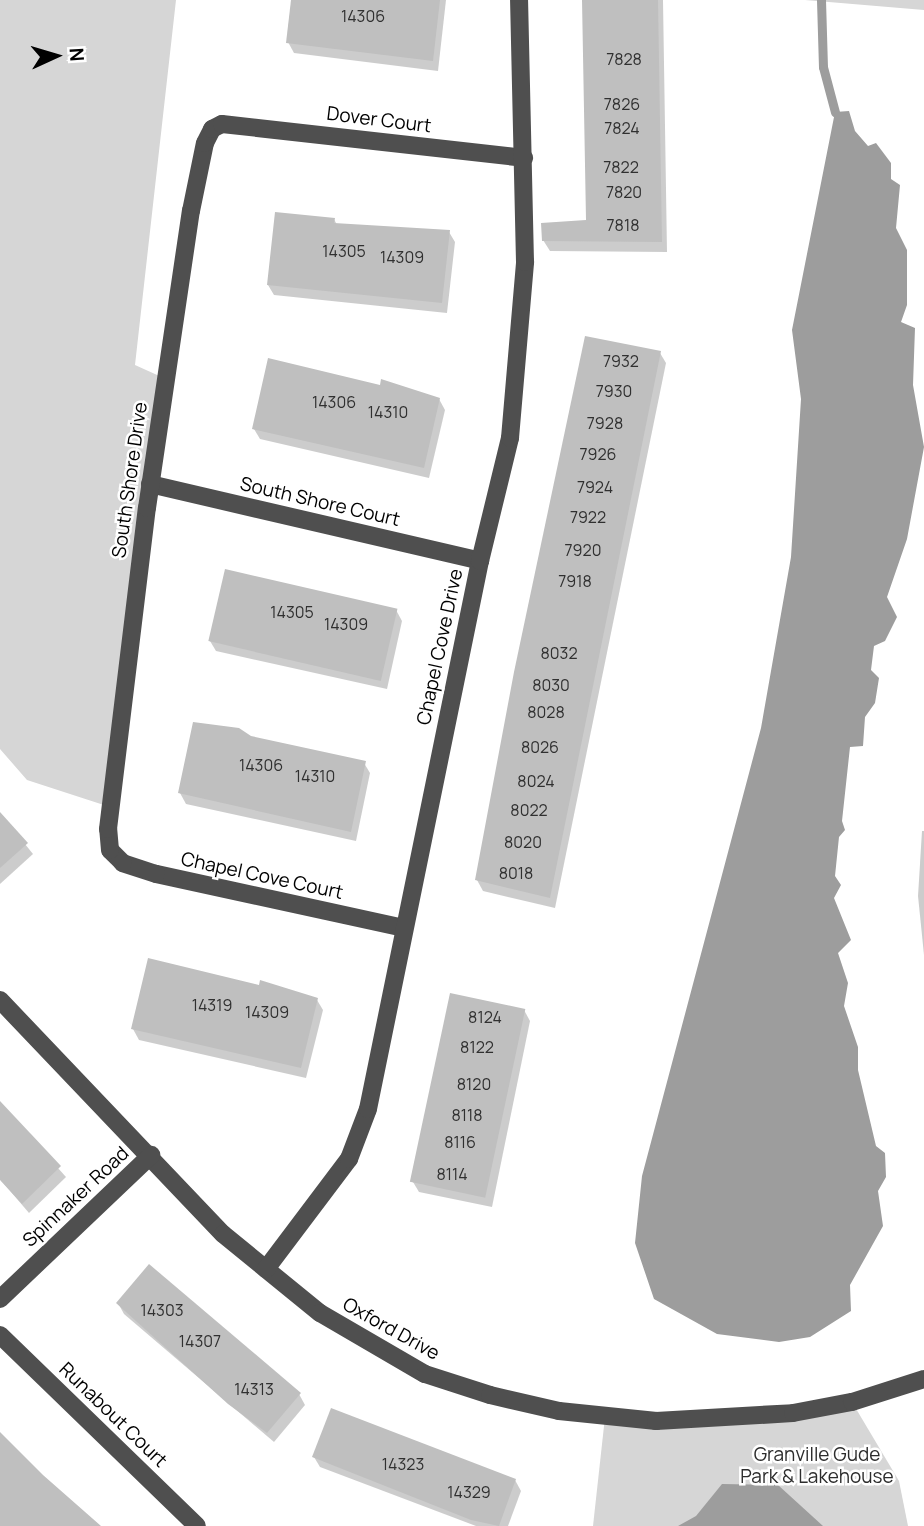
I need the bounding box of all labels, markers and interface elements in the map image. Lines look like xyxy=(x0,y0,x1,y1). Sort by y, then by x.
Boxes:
house number: 14306 xyxy=(341,6,385,26)
north arrow xyxy=(21,21,91,91)
text: N xyxy=(64,47,90,62)
house number: 7828 xyxy=(606,49,642,69)
house number: 7826 xyxy=(604,94,640,114)
street label: Dover Court xyxy=(325,102,433,138)
house number: 7824 xyxy=(604,118,640,138)
house number: 7822 xyxy=(603,157,639,177)
house number: 7820 xyxy=(606,182,642,202)
house number: 7818 xyxy=(607,215,639,235)
house number: 14305 xyxy=(322,241,366,261)
house number: 14309 xyxy=(380,247,424,267)
house number: 7932 xyxy=(603,351,639,371)
house number: 7930 xyxy=(596,381,632,401)
house number: 14306 xyxy=(312,392,356,412)
street label: South Shore Drive xyxy=(108,401,152,559)
house number: 14310 xyxy=(368,402,408,422)
house number: 7928 xyxy=(587,413,623,433)
house number: 7926 xyxy=(579,444,617,464)
street label: South Shore Court xyxy=(238,473,402,531)
house number: 7924 xyxy=(577,477,613,497)
house number: 7922 xyxy=(570,507,606,527)
house number: 7920 xyxy=(565,540,601,560)
street label: Chapel Cove Drive xyxy=(412,567,468,727)
house number: 7918 xyxy=(558,571,592,591)
house number: 14305 xyxy=(270,602,314,622)
house number: 14309 xyxy=(324,614,368,634)
house number: 8032 xyxy=(540,643,578,663)
house number: 8030 xyxy=(532,675,570,695)
house number: 8028 xyxy=(527,702,565,722)
house number: 8026 xyxy=(521,737,559,757)
house number: 14306 xyxy=(239,755,283,775)
house number: 14310 xyxy=(295,766,335,786)
house number: 8024 xyxy=(517,771,555,791)
house number: 8022 xyxy=(510,800,548,820)
house number: 8020 xyxy=(504,832,542,852)
street label: Chapel Cove Court xyxy=(179,848,345,904)
house number: 8018 xyxy=(499,863,533,883)
house number: 14319 xyxy=(192,995,232,1015)
house number: 14309 xyxy=(245,1002,289,1022)
house number: 8124 xyxy=(468,1007,502,1027)
house number: 8122 xyxy=(460,1037,494,1057)
house number: 8120 xyxy=(457,1074,491,1094)
house number: 8118 xyxy=(451,1105,483,1125)
house number: 8116 xyxy=(444,1132,476,1152)
street label: Spinnaker Road xyxy=(18,1142,134,1252)
house number: 8114 xyxy=(436,1164,468,1184)
street label: Oxford Drive xyxy=(339,1293,443,1365)
house number: 14303 xyxy=(140,1300,184,1320)
house number: 14307 xyxy=(179,1331,221,1351)
street label: Runabout Court xyxy=(54,1358,172,1472)
house number: 14313 xyxy=(234,1379,274,1399)
park label: Granville Gude Park & Lakehouse xyxy=(740,1444,894,1488)
house number: 14323 xyxy=(382,1454,424,1474)
house number: 14329 xyxy=(447,1482,491,1502)

